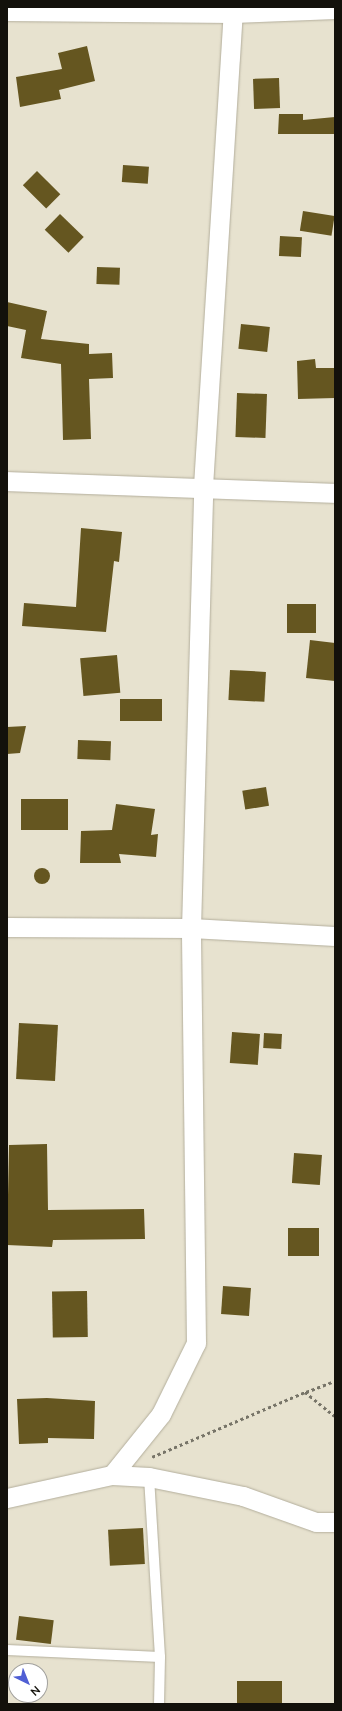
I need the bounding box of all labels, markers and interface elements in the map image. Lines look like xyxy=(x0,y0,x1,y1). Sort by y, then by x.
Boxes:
north arrow xyxy=(8,1663,48,1703)
text: N xyxy=(28,1683,43,1699)

